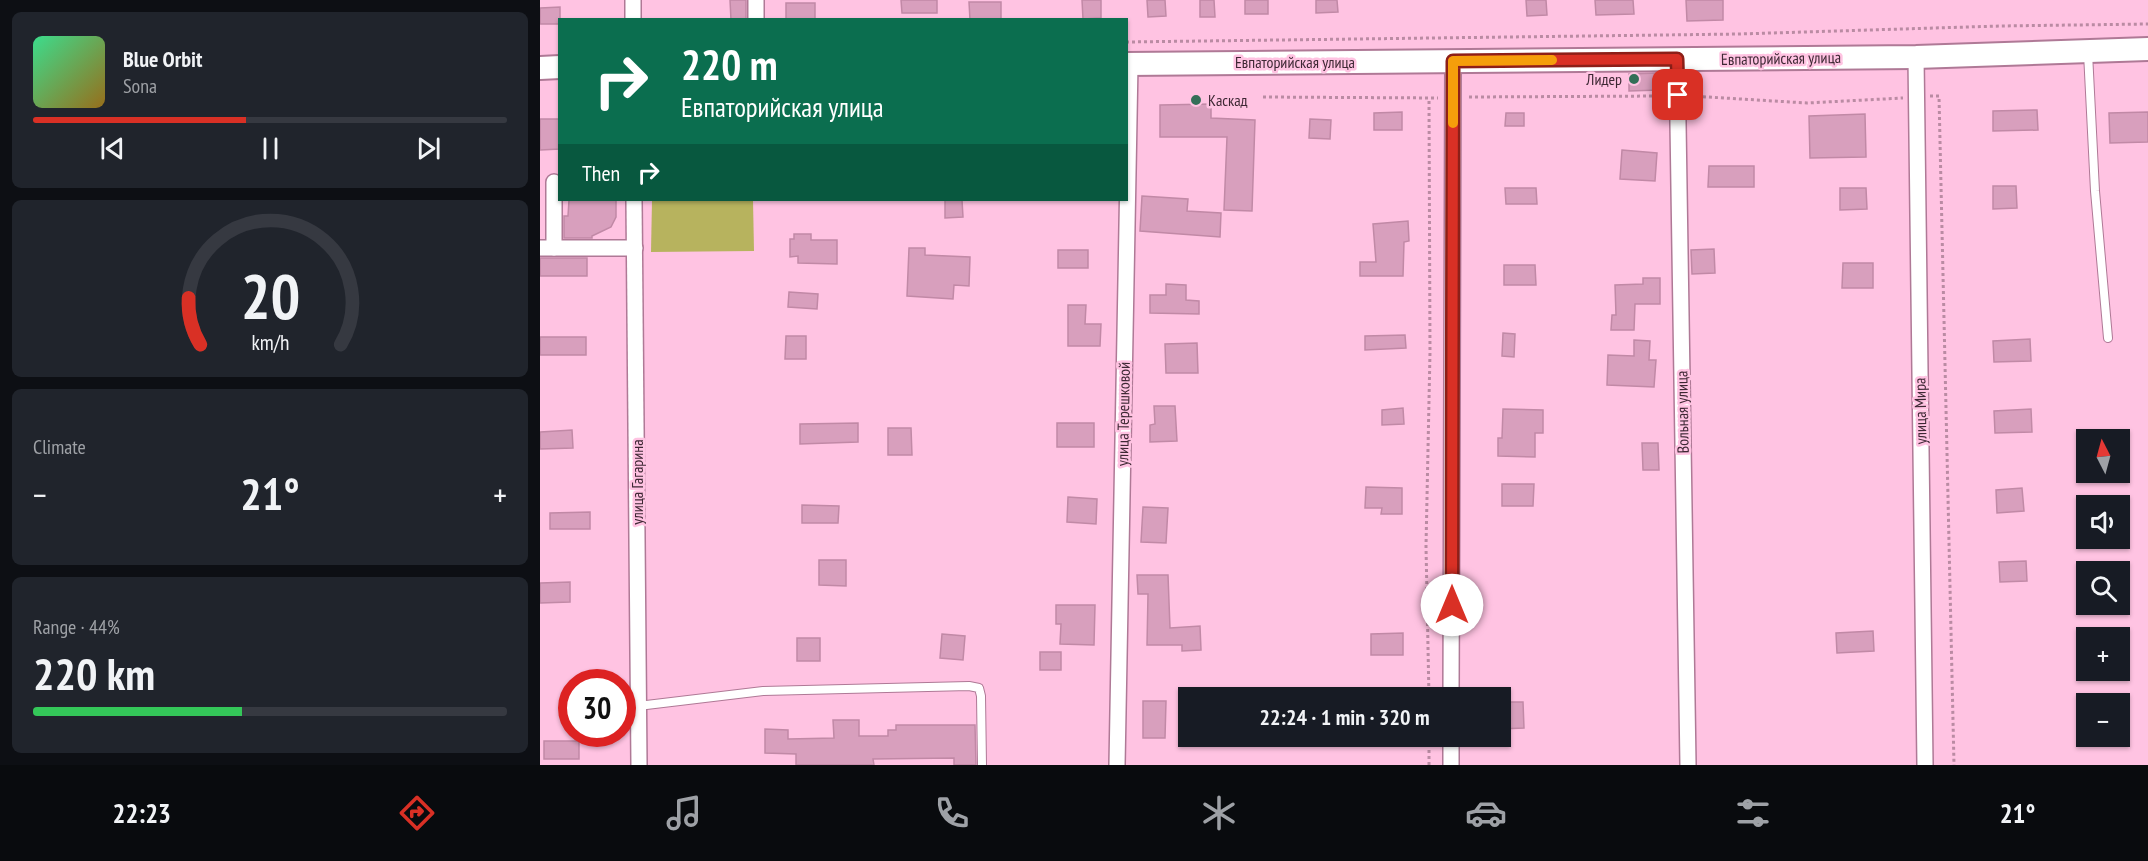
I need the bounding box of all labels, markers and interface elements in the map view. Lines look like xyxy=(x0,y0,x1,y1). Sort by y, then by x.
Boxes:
text: 220 m xyxy=(681,37,778,92)
icon: right xyxy=(582,42,660,120)
text: Blue Orbit xyxy=(123,45,202,73)
street label: Евпаторийская улица xyxy=(1721,47,1841,69)
street label: Евпаторийская улица xyxy=(1235,52,1355,72)
place label: Лидер xyxy=(1585,69,1622,89)
pin xyxy=(1652,69,1703,120)
marker: Лидер xyxy=(1627,72,1641,86)
text: Sona xyxy=(123,73,157,99)
icon: arrive xyxy=(1661,78,1694,111)
text: Евпаторийская улица xyxy=(681,90,884,124)
place label: Каскад xyxy=(1208,90,1248,110)
marker: Каскад xyxy=(1189,93,1203,107)
icon: previous xyxy=(96,132,129,165)
icon: pause xyxy=(254,132,287,165)
icon: next xyxy=(412,132,445,165)
icon: right xyxy=(632,156,665,189)
text: Then xyxy=(582,159,620,187)
text: 20 xyxy=(240,256,300,337)
text: km/h xyxy=(251,329,289,357)
street label: улица Терешковой xyxy=(1112,362,1134,466)
street label: Вольная улица xyxy=(1671,371,1693,453)
street label: улица Мира xyxy=(1909,377,1931,445)
north arrow xyxy=(2076,429,2130,483)
map controls xyxy=(2076,429,2130,747)
text: Climate xyxy=(33,434,86,460)
street label: улица Гагарина xyxy=(627,439,647,525)
text: 21° xyxy=(240,464,300,522)
text: − xyxy=(33,473,47,516)
text: + xyxy=(493,473,507,516)
button: sound xyxy=(2076,495,2130,549)
button: search xyxy=(2076,561,2130,615)
position arrow xyxy=(1420,573,1484,637)
text: Range · 44% xyxy=(33,614,120,640)
button: + xyxy=(2076,627,2130,681)
text: 220 km xyxy=(33,644,155,702)
speed limit sign: 30 xyxy=(558,669,636,747)
button: − xyxy=(2076,693,2130,747)
text: 22:24 · 1 min · 320 m xyxy=(1259,703,1430,731)
icon: directions xyxy=(396,792,438,834)
icon: music xyxy=(663,792,705,834)
icon: phone xyxy=(931,792,973,834)
icon: climate xyxy=(1198,792,1240,834)
icon: car xyxy=(1465,792,1507,834)
icon: filters xyxy=(1732,792,1774,834)
text: 22:23 xyxy=(113,796,171,830)
text: 21° xyxy=(2000,796,2035,830)

